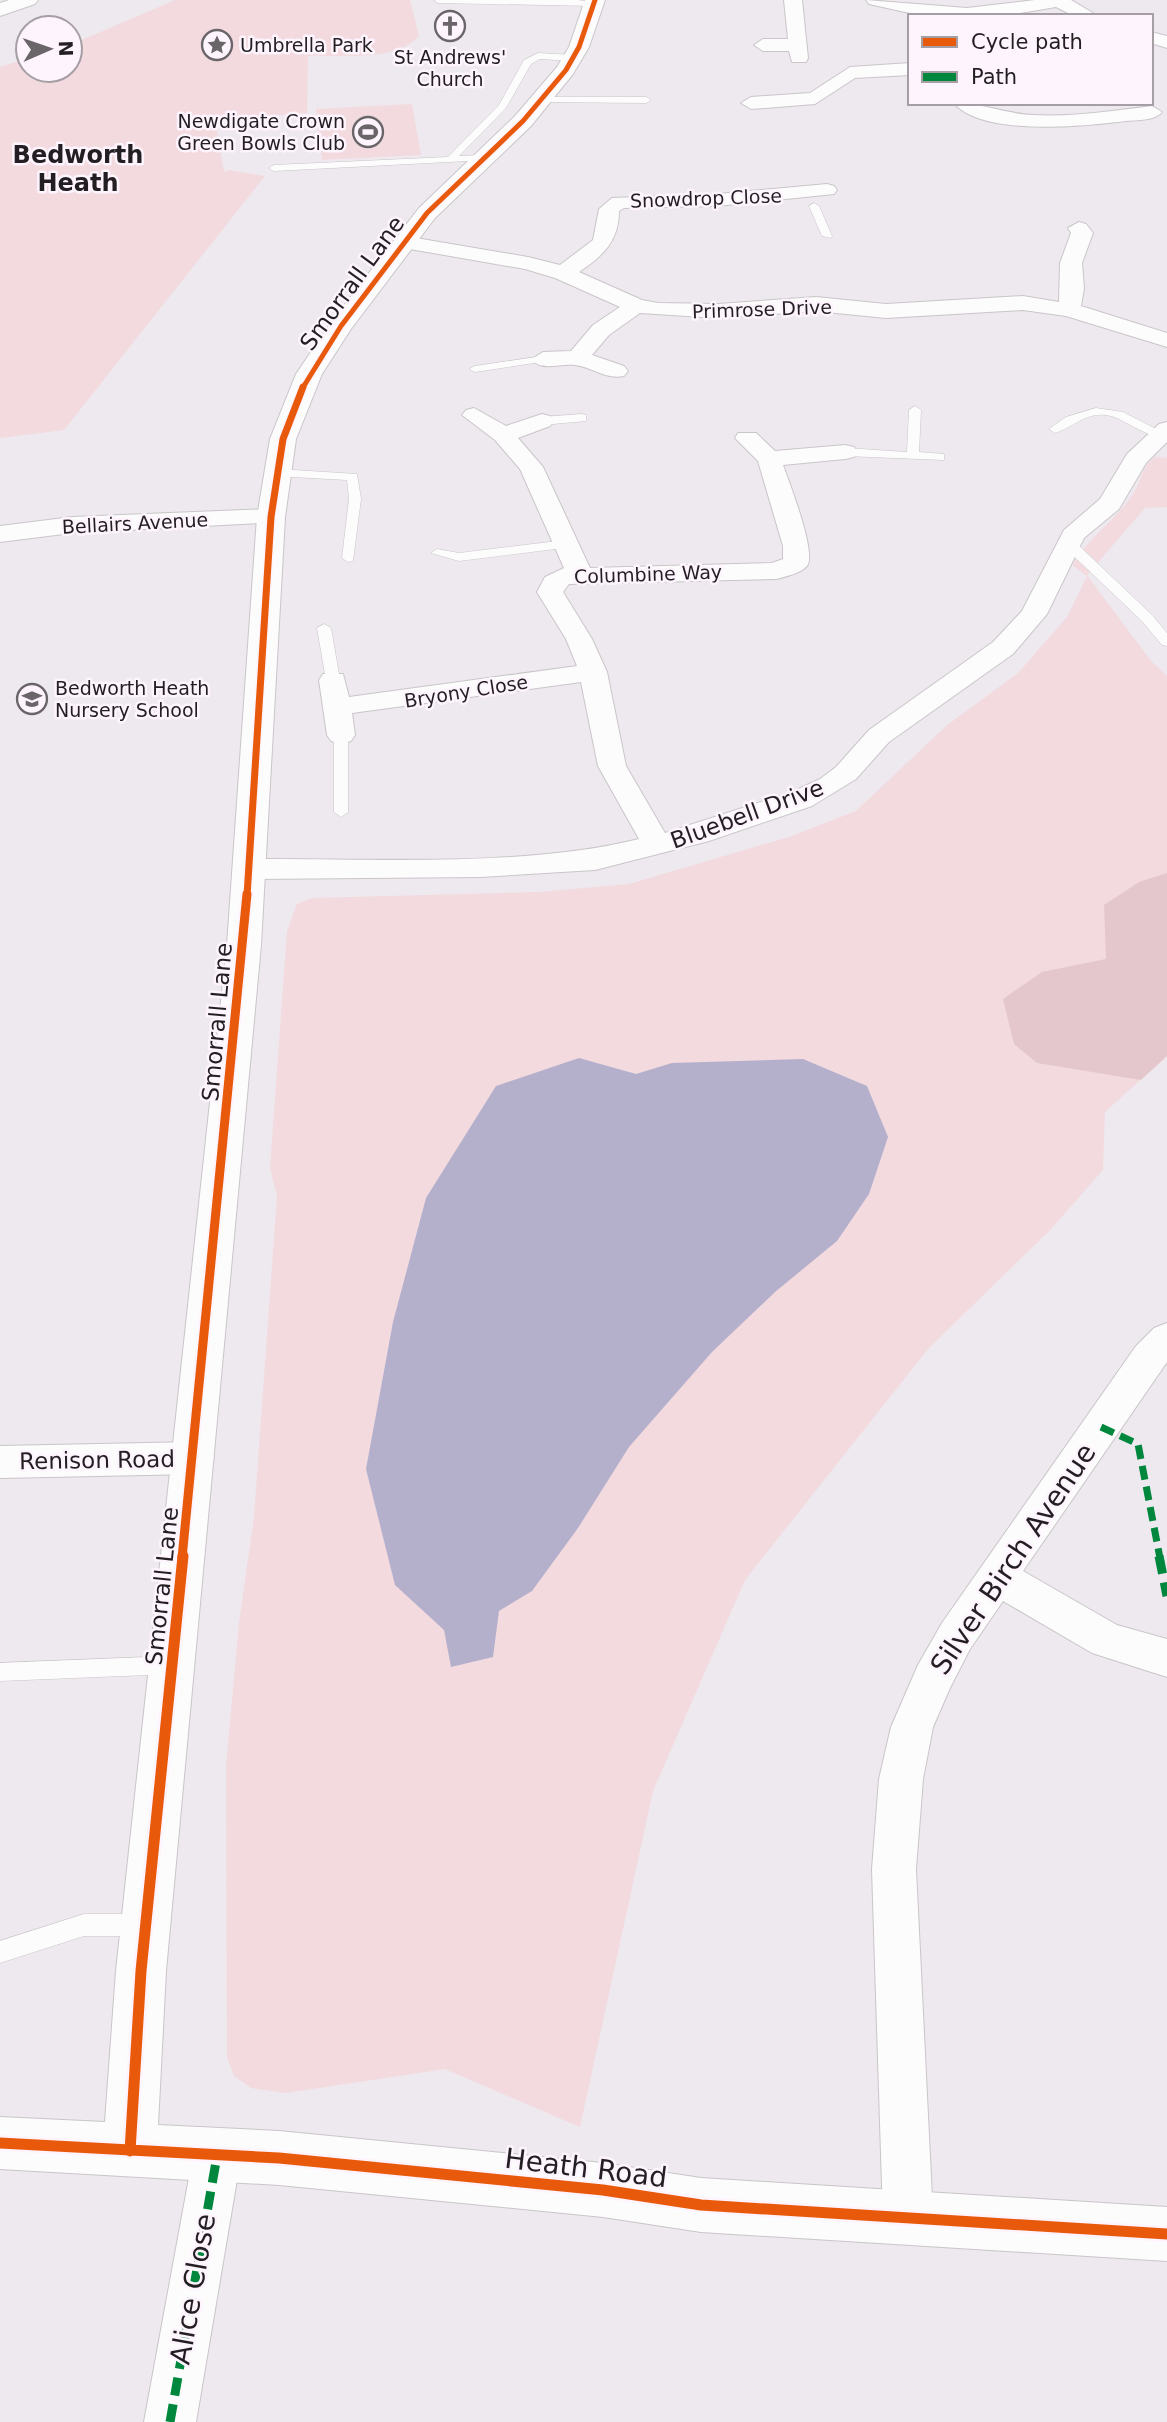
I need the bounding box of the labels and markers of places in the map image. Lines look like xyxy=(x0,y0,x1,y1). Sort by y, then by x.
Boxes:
church icon: St Andrews' Church xyxy=(433,9,467,43)
place icon: Umbrella Park xyxy=(200,28,234,62)
place label: Umbrella Park xyxy=(240,34,373,56)
place label: St Andrews' Church xyxy=(394,46,506,90)
place label: Newdigate Crown Green Bowls Club xyxy=(177,110,345,154)
sports icon: Newdigate Crown Green Bowls Club xyxy=(351,115,385,149)
place label: Bedworth Heath Nursery School xyxy=(55,677,209,721)
school or university icon: Bedworth Heath Nursery School xyxy=(15,682,49,716)

